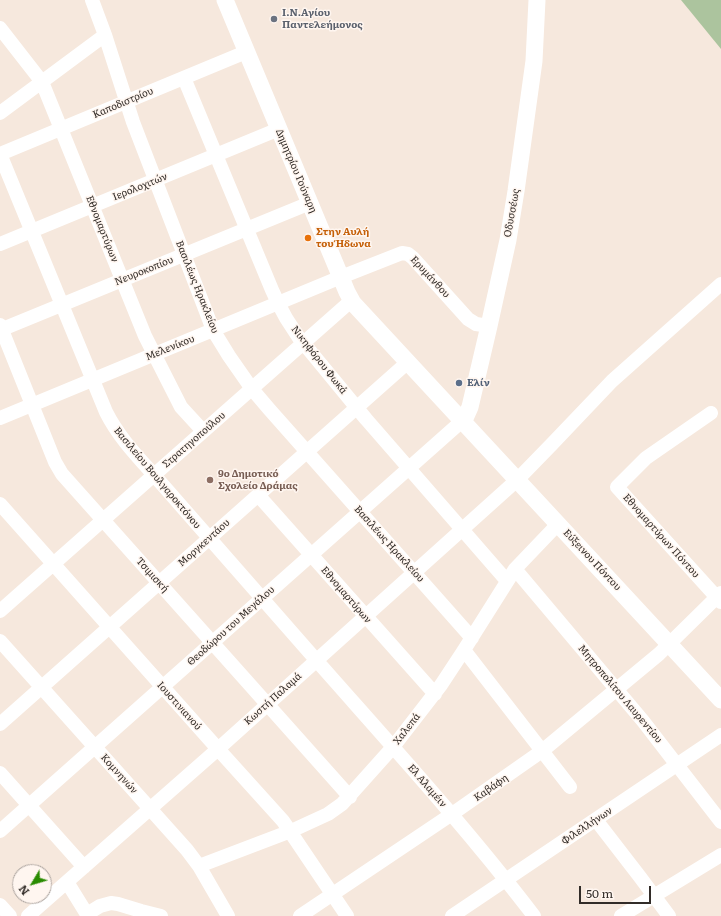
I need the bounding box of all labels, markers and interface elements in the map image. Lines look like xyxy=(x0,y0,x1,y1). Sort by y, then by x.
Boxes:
place label: Ι.Ν.Αγίου Παντελεήμονος xyxy=(282,7,363,30)
marker: Ι.Ν.Αγίου Παντελεήμονος xyxy=(269,14,279,24)
street label: Καποδιστρίου xyxy=(91,85,155,121)
street label: Δημητρίου Γούναρη xyxy=(273,127,319,215)
street label: Ιερολοχιτών xyxy=(111,171,169,203)
street label: Οδυσσέως xyxy=(502,188,522,238)
street label: Εθνομαρτύρων xyxy=(83,194,121,264)
place label: Στην Αυλή του Ήδωνα xyxy=(316,226,371,250)
marker: Στην Αυλή του Ήδωνα xyxy=(303,233,313,243)
street label: Βασιλέως Ηρακλείου xyxy=(173,239,221,335)
street label: Νευροκοπίου xyxy=(113,254,175,288)
street label: Ερυμάνθου xyxy=(408,254,452,300)
street label: Νικηφόρου Φωκά xyxy=(289,324,349,396)
street label: Μελενίκου xyxy=(144,333,196,363)
place label: Ελίν xyxy=(467,377,490,389)
marker: Ελίν xyxy=(454,378,464,388)
street label: Στρατηγοπούλου xyxy=(160,409,228,471)
street label: Βασιλείου Βουλγαροκτόνου xyxy=(111,425,203,531)
place label: 9ο Δημοτικό Σχολείο Δράμας xyxy=(218,468,298,492)
marker: 9ο Δημοτικό Σχολείο Δράμας xyxy=(205,475,215,485)
street label: Εθνομαρτύρων Πόντου xyxy=(620,492,702,580)
street label: Βασιλέως Ηρακλείου xyxy=(351,503,427,585)
street label: Μοργκεντάου xyxy=(176,517,232,569)
street label: Εύξεινου Πόντου xyxy=(561,527,623,593)
street label: Τσιμισκή xyxy=(133,555,171,595)
street label: Εθνομαρτύρων xyxy=(318,564,374,626)
street label: Θεοδώρου του Μεγάλου xyxy=(185,584,277,668)
street label: Μητροπολίτου Λαυρεντίου xyxy=(575,642,665,746)
street label: Κωστή Παλαμά xyxy=(242,670,304,728)
street label: Ιουστινιανού xyxy=(154,679,204,733)
street label: Χαλεπά xyxy=(391,711,423,747)
street label: Κομνηνών xyxy=(98,752,140,796)
street label: Ελ Αλαμέιν xyxy=(405,762,449,810)
street label: Καβάφη xyxy=(472,772,510,804)
street label: Φιλελλήνων xyxy=(559,805,615,847)
north arrow xyxy=(12,864,52,904)
scale bar xyxy=(581,878,653,904)
text: N xyxy=(14,882,32,899)
text: 50 m xyxy=(586,884,613,902)

